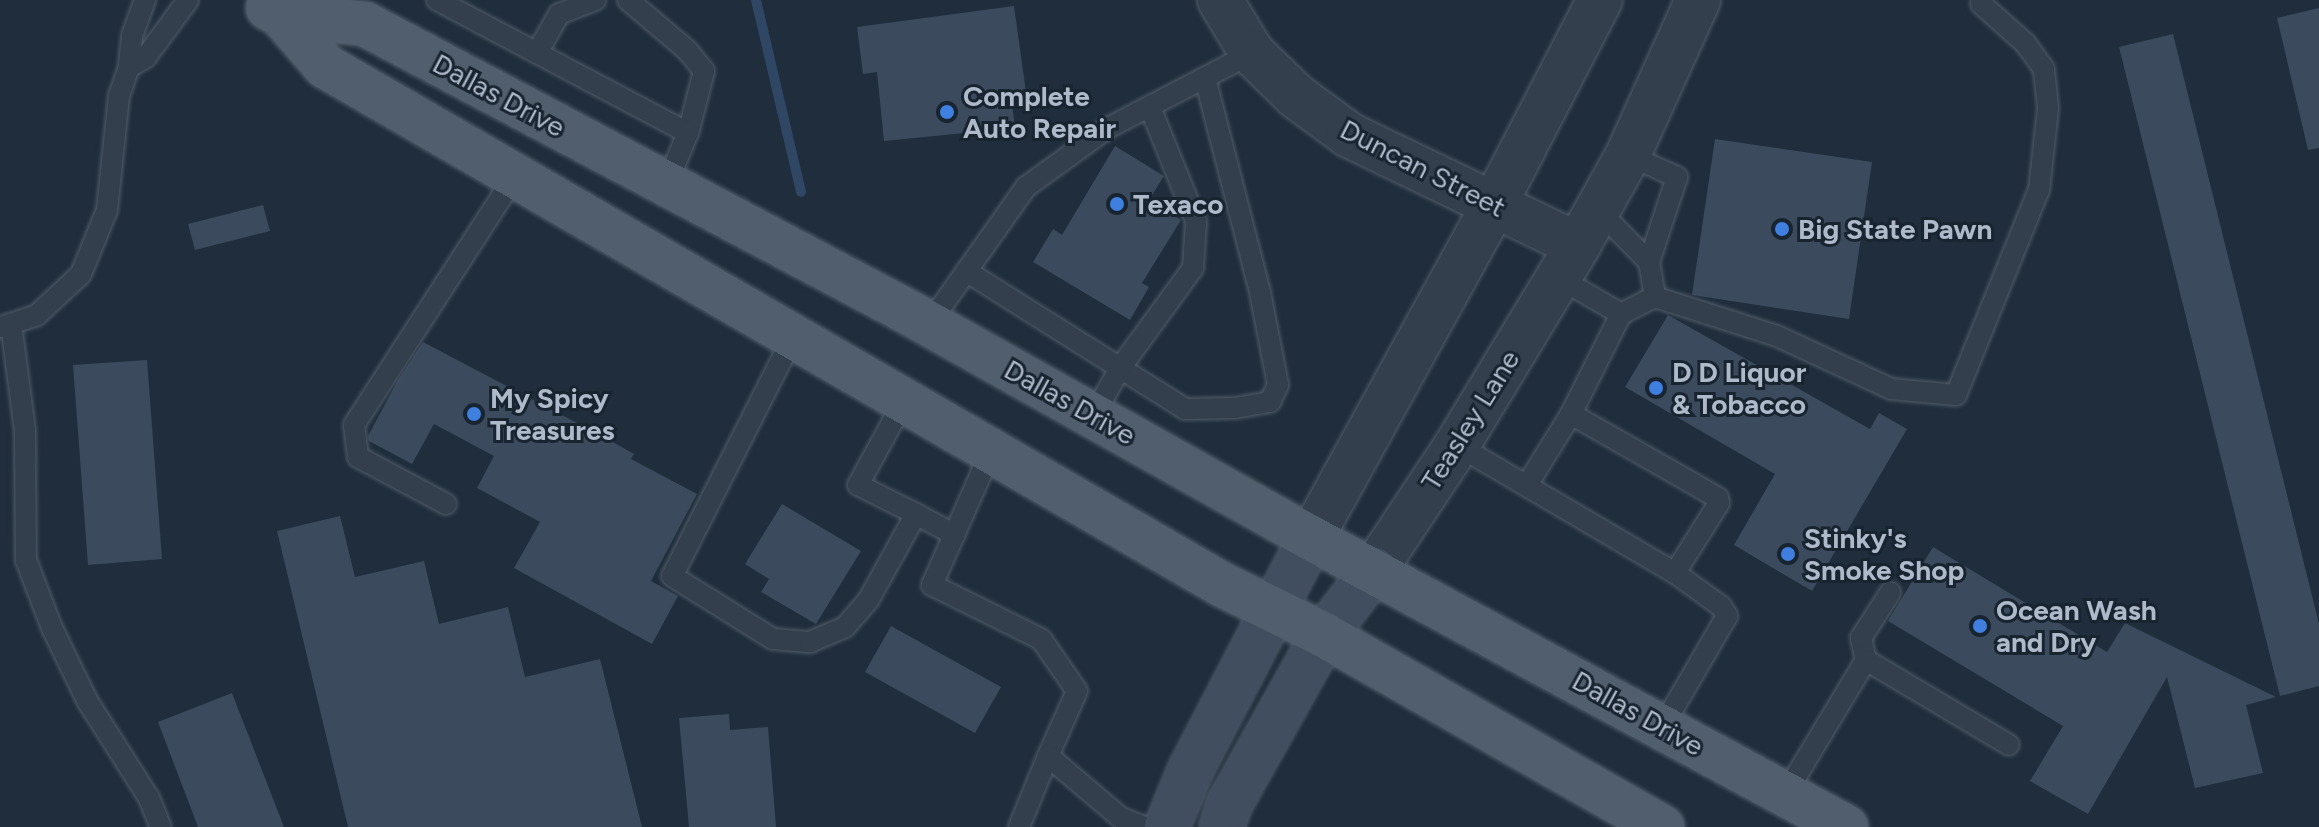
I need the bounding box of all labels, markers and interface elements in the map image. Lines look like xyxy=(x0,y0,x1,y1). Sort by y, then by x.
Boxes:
street label: Dallas Drive xyxy=(427,46,571,144)
place label: Complete Auto Repair xyxy=(963,79,1116,145)
marker: Complete Auto Repair xyxy=(938,103,956,121)
street label: Duncan Street xyxy=(1335,112,1511,224)
place label: Texaco xyxy=(1133,187,1223,221)
marker: Texaco xyxy=(1108,195,1126,213)
place label: Big State Pawn xyxy=(1798,212,1992,246)
marker: Big State Pawn xyxy=(1773,220,1791,238)
street label: Teasley Lane xyxy=(1414,344,1526,496)
street label: Dallas Drive xyxy=(999,352,1141,452)
place label: D D Liquor & Tobacco xyxy=(1672,355,1806,421)
marker: D D Liquor & Tobacco xyxy=(1647,379,1665,397)
place label: My Spicy Treasures xyxy=(490,381,614,447)
marker: My Spicy Treasures xyxy=(465,405,483,423)
place label: Stinky's Smoke Shop xyxy=(1804,521,1964,587)
marker: Stinky's Smoke Shop xyxy=(1779,545,1797,563)
place label: Ocean Wash and Dry xyxy=(1996,593,2157,659)
marker: Ocean Wash and Dry xyxy=(1971,617,1989,635)
street label: Dallas Drive xyxy=(1567,663,1709,763)

